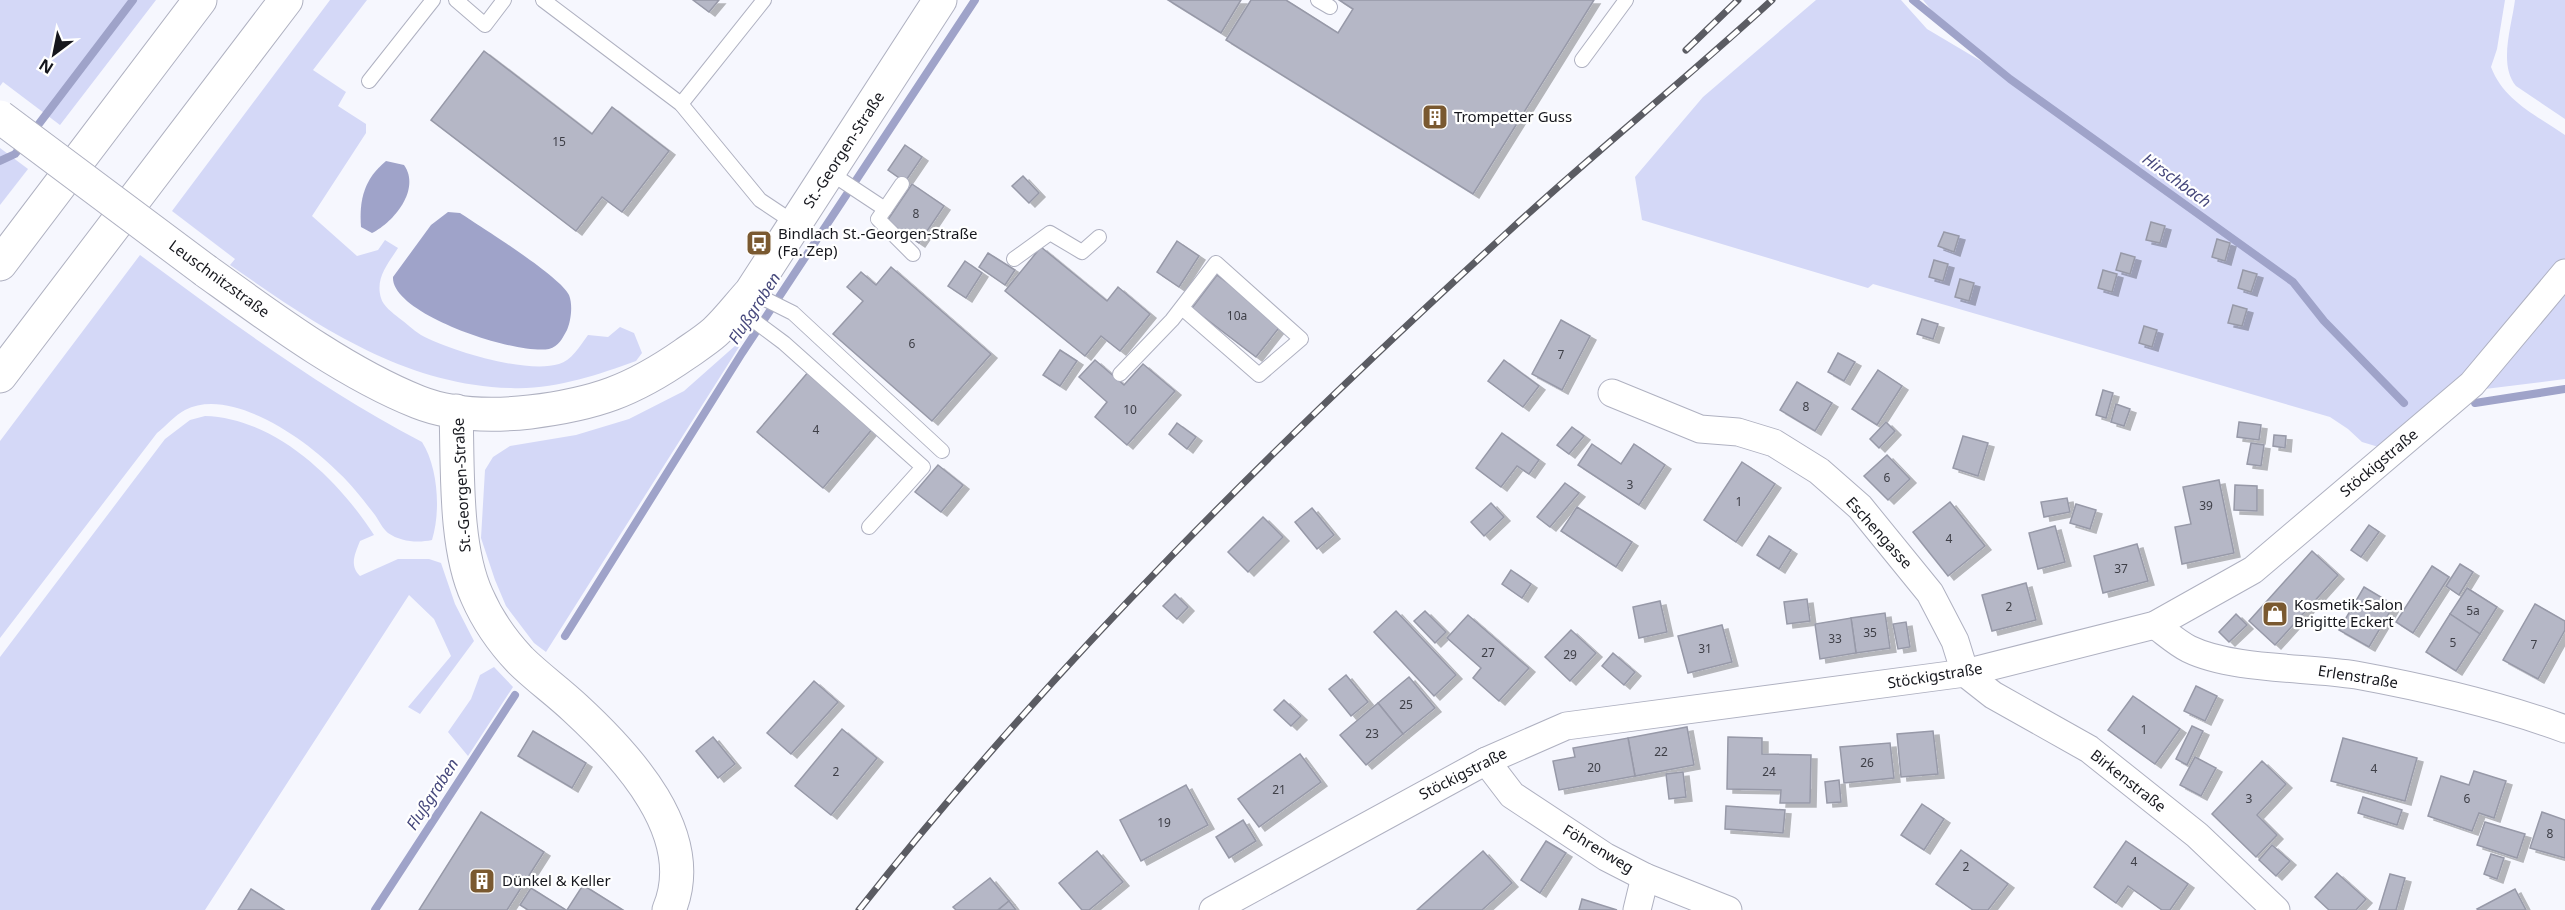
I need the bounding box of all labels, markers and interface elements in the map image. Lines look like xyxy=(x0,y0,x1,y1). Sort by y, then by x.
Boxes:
north arrow xyxy=(24,24,84,84)
text: N xyxy=(35,54,57,79)
street label: St.-Georgen-Straße xyxy=(798,88,888,211)
building icon: Trompetter Guss xyxy=(1420,102,1450,132)
place label: Trompetter Guss xyxy=(1454,106,1572,126)
house number: 15 xyxy=(552,133,566,150)
water label: Hirschbach xyxy=(2138,148,2216,212)
house number: 8 xyxy=(913,205,920,222)
place label: Bindlach St.-Georgen-Straße (Fa. Zep) xyxy=(778,223,977,260)
bus stop icon: Bindlach St.-Georgen-Straße (Fa. Zep) xyxy=(744,228,774,258)
street label: Leuschnitzstraße xyxy=(165,235,274,321)
water label: Flußgraben xyxy=(723,268,785,348)
house number: 10a xyxy=(1227,307,1247,324)
house number: 6 xyxy=(909,335,916,352)
house number: 7 xyxy=(1558,346,1565,363)
house number: 8 xyxy=(1803,398,1810,415)
house number: 10 xyxy=(1123,401,1137,418)
street label: St.-Georgen-Straße xyxy=(447,417,475,553)
house number: 4 xyxy=(813,421,820,438)
street label: Stöckigstraße xyxy=(2335,424,2422,501)
house number: 6 xyxy=(1884,469,1891,486)
house number: 3 xyxy=(1627,476,1634,493)
street label: Eschengasse xyxy=(1842,492,1917,573)
house number: 1 xyxy=(1736,493,1742,510)
house number: 39 xyxy=(2199,497,2213,514)
house number: 4 xyxy=(1946,530,1953,547)
house number: 37 xyxy=(2114,560,2128,577)
place label: Kosmetik-Salon Brigitte Eckert xyxy=(2294,594,2403,631)
house number: 2 xyxy=(2006,598,2013,615)
shop icon: Kosmetik-Salon Brigitte Eckert xyxy=(2260,599,2290,629)
house number: 5a xyxy=(2466,602,2480,619)
house number: 35 xyxy=(1863,624,1877,641)
house number: 33 xyxy=(1828,630,1842,647)
house number: 5 xyxy=(2450,634,2457,651)
house number: 7 xyxy=(2531,636,2538,653)
house number: 31 xyxy=(1698,640,1712,657)
house number: 27 xyxy=(1481,644,1495,661)
house number: 29 xyxy=(1563,646,1577,663)
street label: Stöckigstraße xyxy=(1886,658,1984,692)
street label: Erlenstraße xyxy=(2317,660,2400,692)
house number: 25 xyxy=(1399,696,1413,713)
house number: 1 xyxy=(2141,721,2147,738)
house number: 23 xyxy=(1365,725,1379,742)
street label: Stöckigstraße xyxy=(1415,742,1510,804)
house number: 22 xyxy=(1654,743,1668,760)
street label: Birkenstraße xyxy=(2087,745,2170,816)
water label: Flußgraben xyxy=(401,754,463,834)
house number: 26 xyxy=(1860,754,1874,771)
house number: 20 xyxy=(1587,759,1601,776)
house number: 4 xyxy=(2371,760,2378,777)
house number: 2 xyxy=(833,763,840,780)
house number: 24 xyxy=(1762,763,1776,780)
house number: 21 xyxy=(1272,781,1286,798)
house number: 3 xyxy=(2246,790,2253,807)
house number: 6 xyxy=(2464,790,2471,807)
house number: 19 xyxy=(1157,814,1171,831)
street label: Föhrenweg xyxy=(1559,819,1638,877)
house number: 8 xyxy=(2547,825,2554,842)
house number: 4 xyxy=(2131,853,2138,870)
house number: 2 xyxy=(1963,858,1970,875)
building icon: Dünkel & Keller xyxy=(467,866,497,896)
place label: Dünkel & Keller xyxy=(502,870,611,890)

